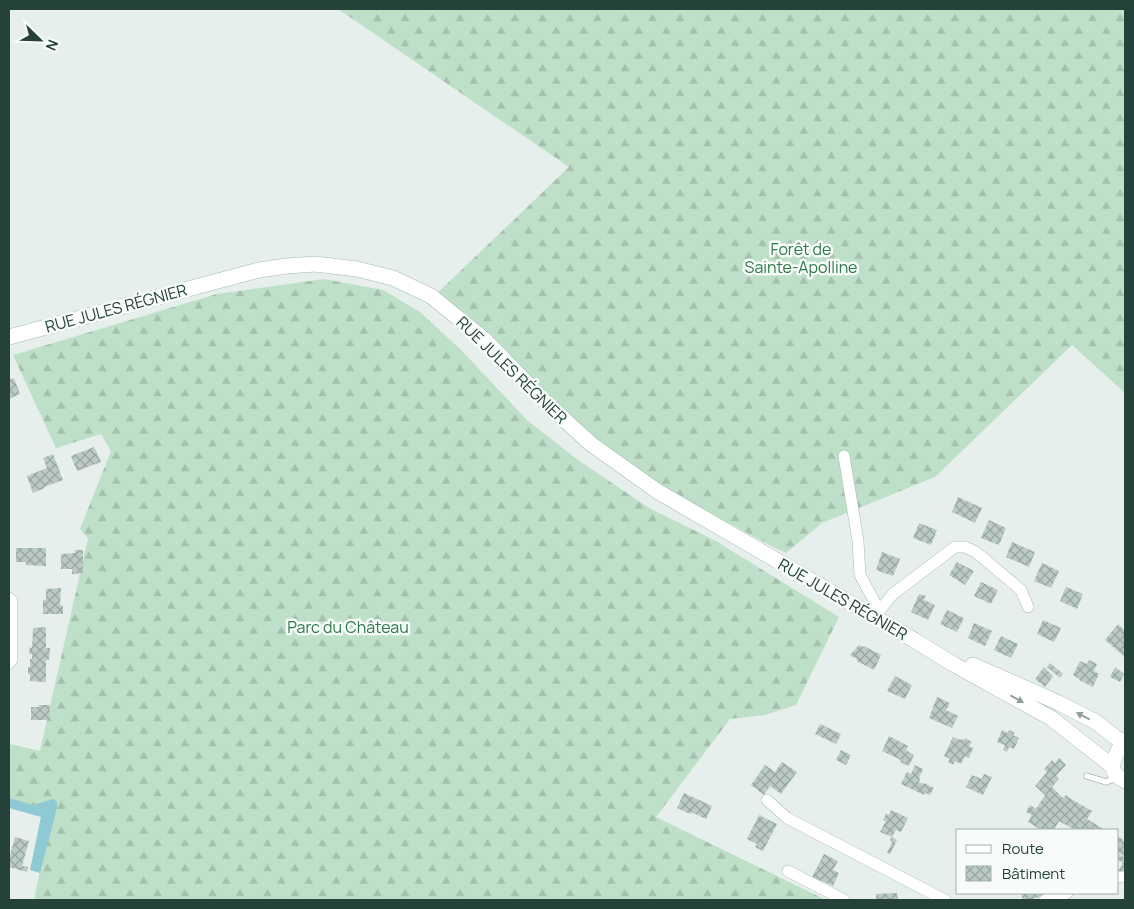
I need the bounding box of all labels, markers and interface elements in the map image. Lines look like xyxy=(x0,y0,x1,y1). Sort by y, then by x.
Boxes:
north arrow xyxy=(15,15,65,65)
text: N xyxy=(42,37,63,54)
park label: Forêt de Sainte-Apolline xyxy=(745,238,857,278)
street label: RUE JULES RÉGNIER xyxy=(43,278,189,338)
street label: RUE JULES RÉGNIER xyxy=(452,311,572,429)
street label: RUE JULES RÉGNIER xyxy=(774,553,912,645)
park label: Parc du Château xyxy=(287,616,409,638)
one-way arrow xyxy=(1009,695,1024,703)
one-way arrow xyxy=(1076,712,1090,720)
legend xyxy=(956,829,1119,894)
text: Route xyxy=(1002,838,1044,859)
text: Bâtiment xyxy=(1002,863,1065,884)

